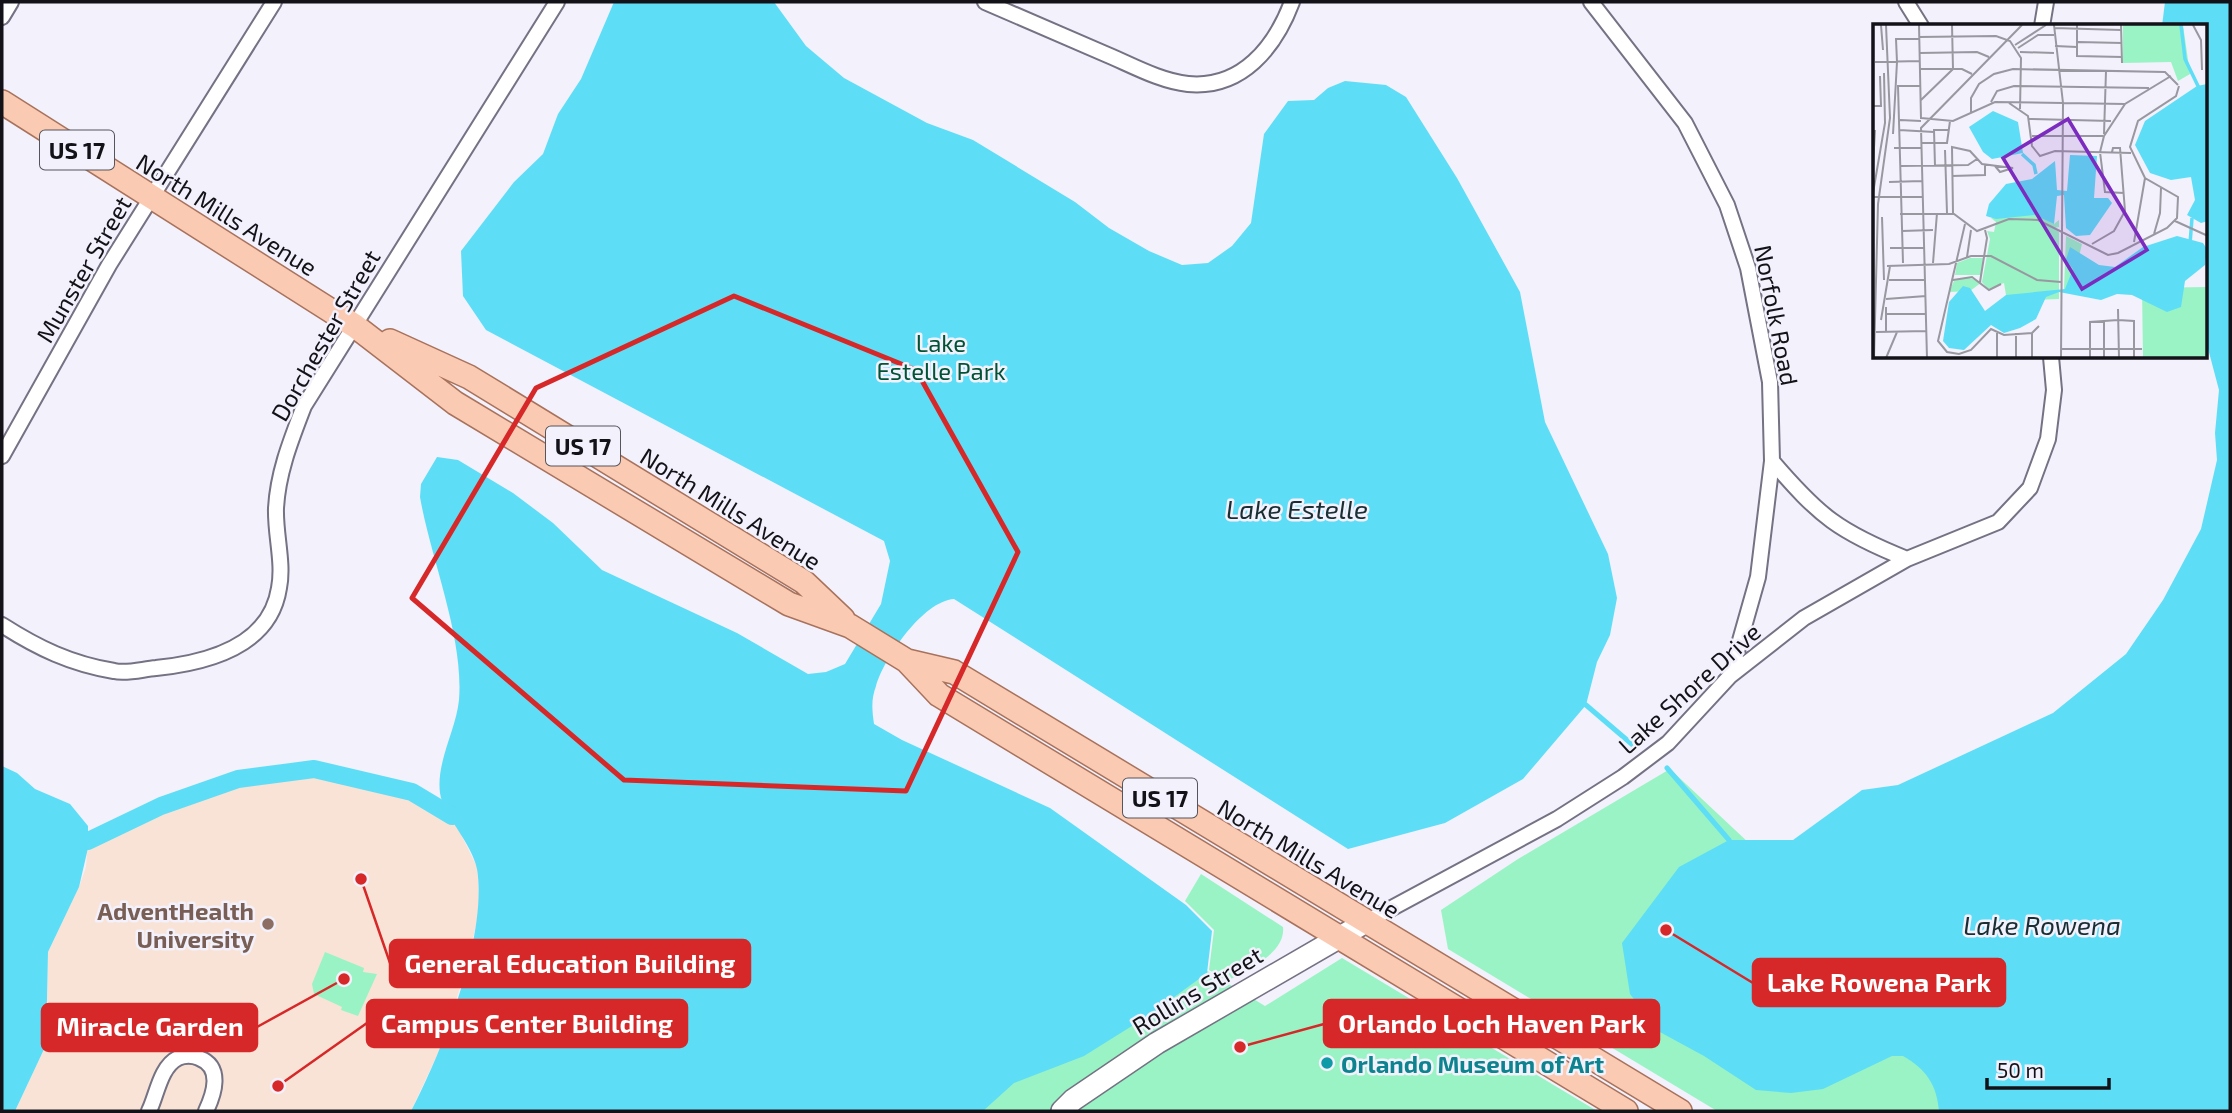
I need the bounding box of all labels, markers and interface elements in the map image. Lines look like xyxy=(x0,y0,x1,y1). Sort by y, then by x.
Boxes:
inset map xyxy=(1873,24,2208,359)
road number: US 17 xyxy=(40,130,114,169)
street label: North Mills Avenue xyxy=(131,147,323,281)
street label: Munster Street xyxy=(29,191,137,347)
street label: Norfolk Road xyxy=(1749,242,1805,388)
street label: Dorchester Street xyxy=(264,244,386,426)
park label: Lake Estelle Park xyxy=(876,328,1006,385)
road number: US 17 xyxy=(546,426,620,466)
street label: North Mills Avenue xyxy=(635,441,827,575)
water label: Lake Estelle xyxy=(1226,493,1368,524)
street label: Lake Shore Drive xyxy=(1612,617,1766,759)
road number: US 17 xyxy=(1123,778,1197,818)
street label: North Mills Avenue xyxy=(1213,792,1405,924)
place label: AdventHealth University xyxy=(97,896,254,953)
water label: Lake Rowena xyxy=(1963,909,2121,940)
marker: AdventHealth University xyxy=(260,916,276,932)
callout: General Education Building xyxy=(390,940,750,987)
street label: Rollins Street xyxy=(1127,940,1267,1040)
text: General Education Building xyxy=(405,947,735,978)
callout: Lake Rowena Park xyxy=(1753,959,2005,1006)
text: Lake Rowena Park xyxy=(1767,966,1992,997)
callout: Campus Center Building xyxy=(367,1000,687,1047)
callout: Orlando Loch Haven Park xyxy=(1324,1000,1659,1047)
callout: Miracle Garden xyxy=(42,1004,257,1051)
text: Campus Center Building xyxy=(381,1007,673,1038)
text: Orlando Loch Haven Park xyxy=(1338,1007,1646,1038)
text: Miracle Garden xyxy=(56,1010,244,1041)
scale bar xyxy=(1987,1046,2110,1090)
place label: Orlando Museum of Art xyxy=(1341,1049,1604,1078)
marker: Orlando Museum of Art xyxy=(1319,1055,1335,1071)
text: 50 m xyxy=(1997,1057,2044,1082)

